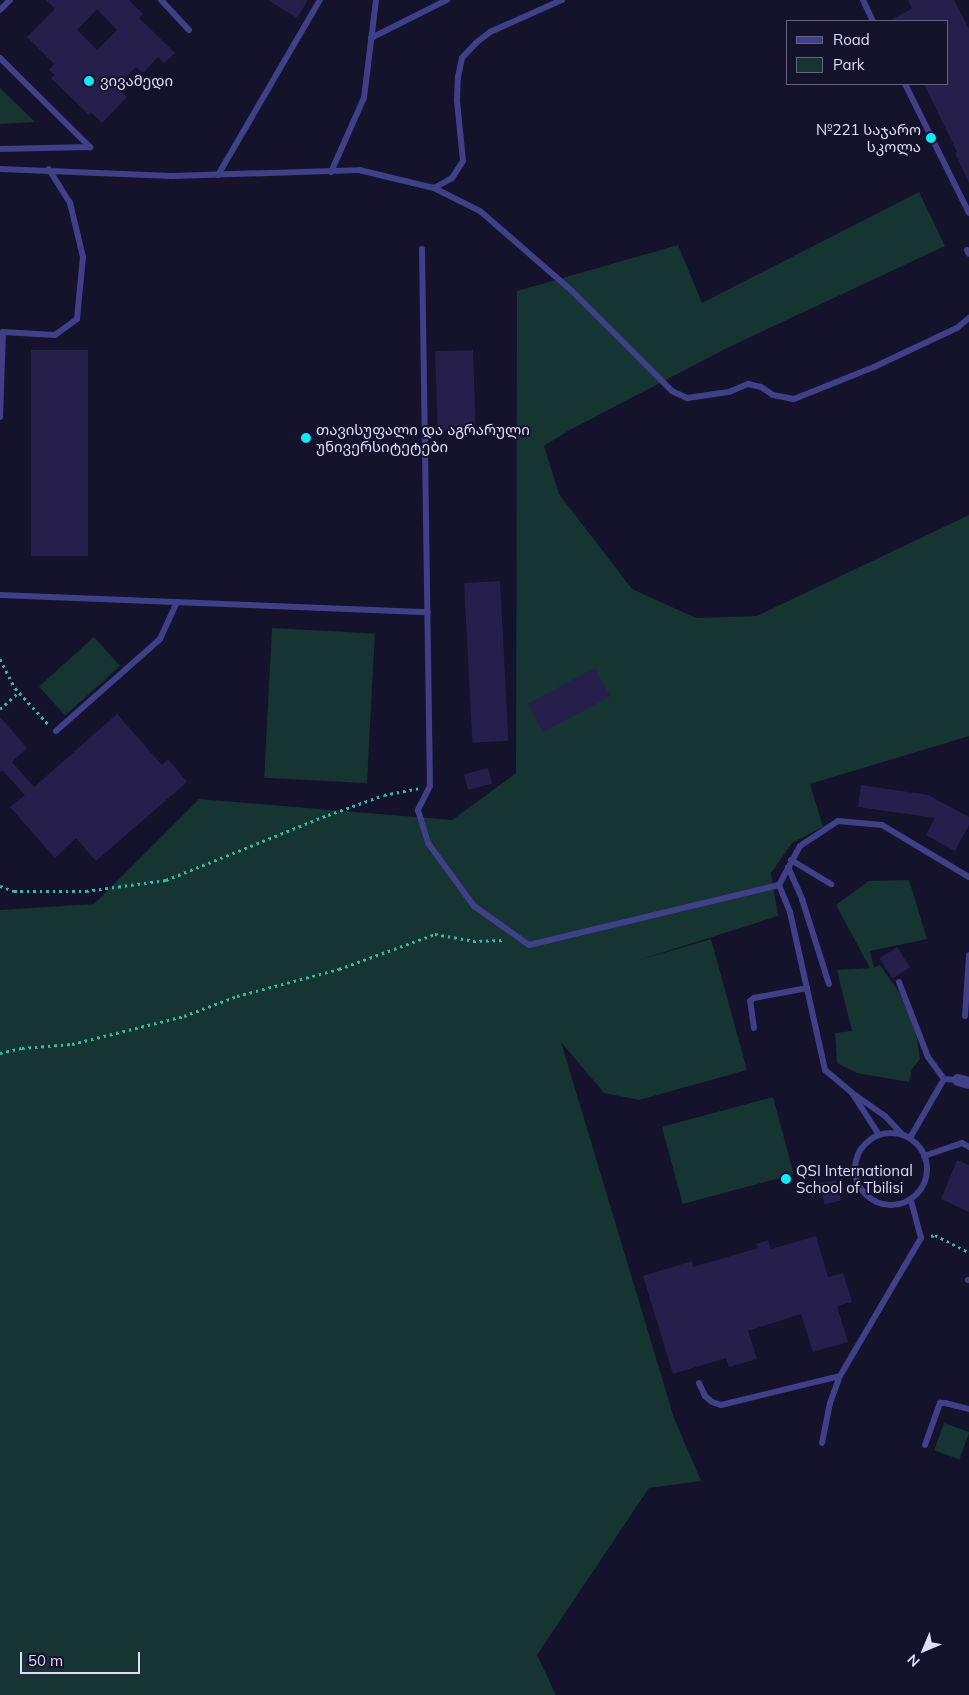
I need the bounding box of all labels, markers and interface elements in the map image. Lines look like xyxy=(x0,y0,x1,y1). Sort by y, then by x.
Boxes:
legend xyxy=(786,20,949,85)
text: Road xyxy=(833,30,870,49)
text: Park xyxy=(833,55,865,74)
place label: ვივამედი xyxy=(100,72,173,90)
marker: ვივამედი xyxy=(82,74,96,88)
place label: №221 საჯარო სკოლა xyxy=(816,120,921,155)
marker: №221 საჯარო სკოლა xyxy=(925,132,937,144)
place label: თავისუფალი და აგრარული უნივერსიტეტები xyxy=(316,420,530,455)
marker: თავისუფალი და აგრარული უნივერსიტეტები xyxy=(300,432,312,444)
place label: QSI International School of Tbilisi xyxy=(796,1161,913,1196)
marker: QSI International School of Tbilisi xyxy=(780,1173,792,1185)
north arrow xyxy=(899,1625,949,1675)
scale bar xyxy=(22,1642,142,1674)
text: 50 m xyxy=(28,1651,63,1670)
text: N xyxy=(903,1651,924,1671)

